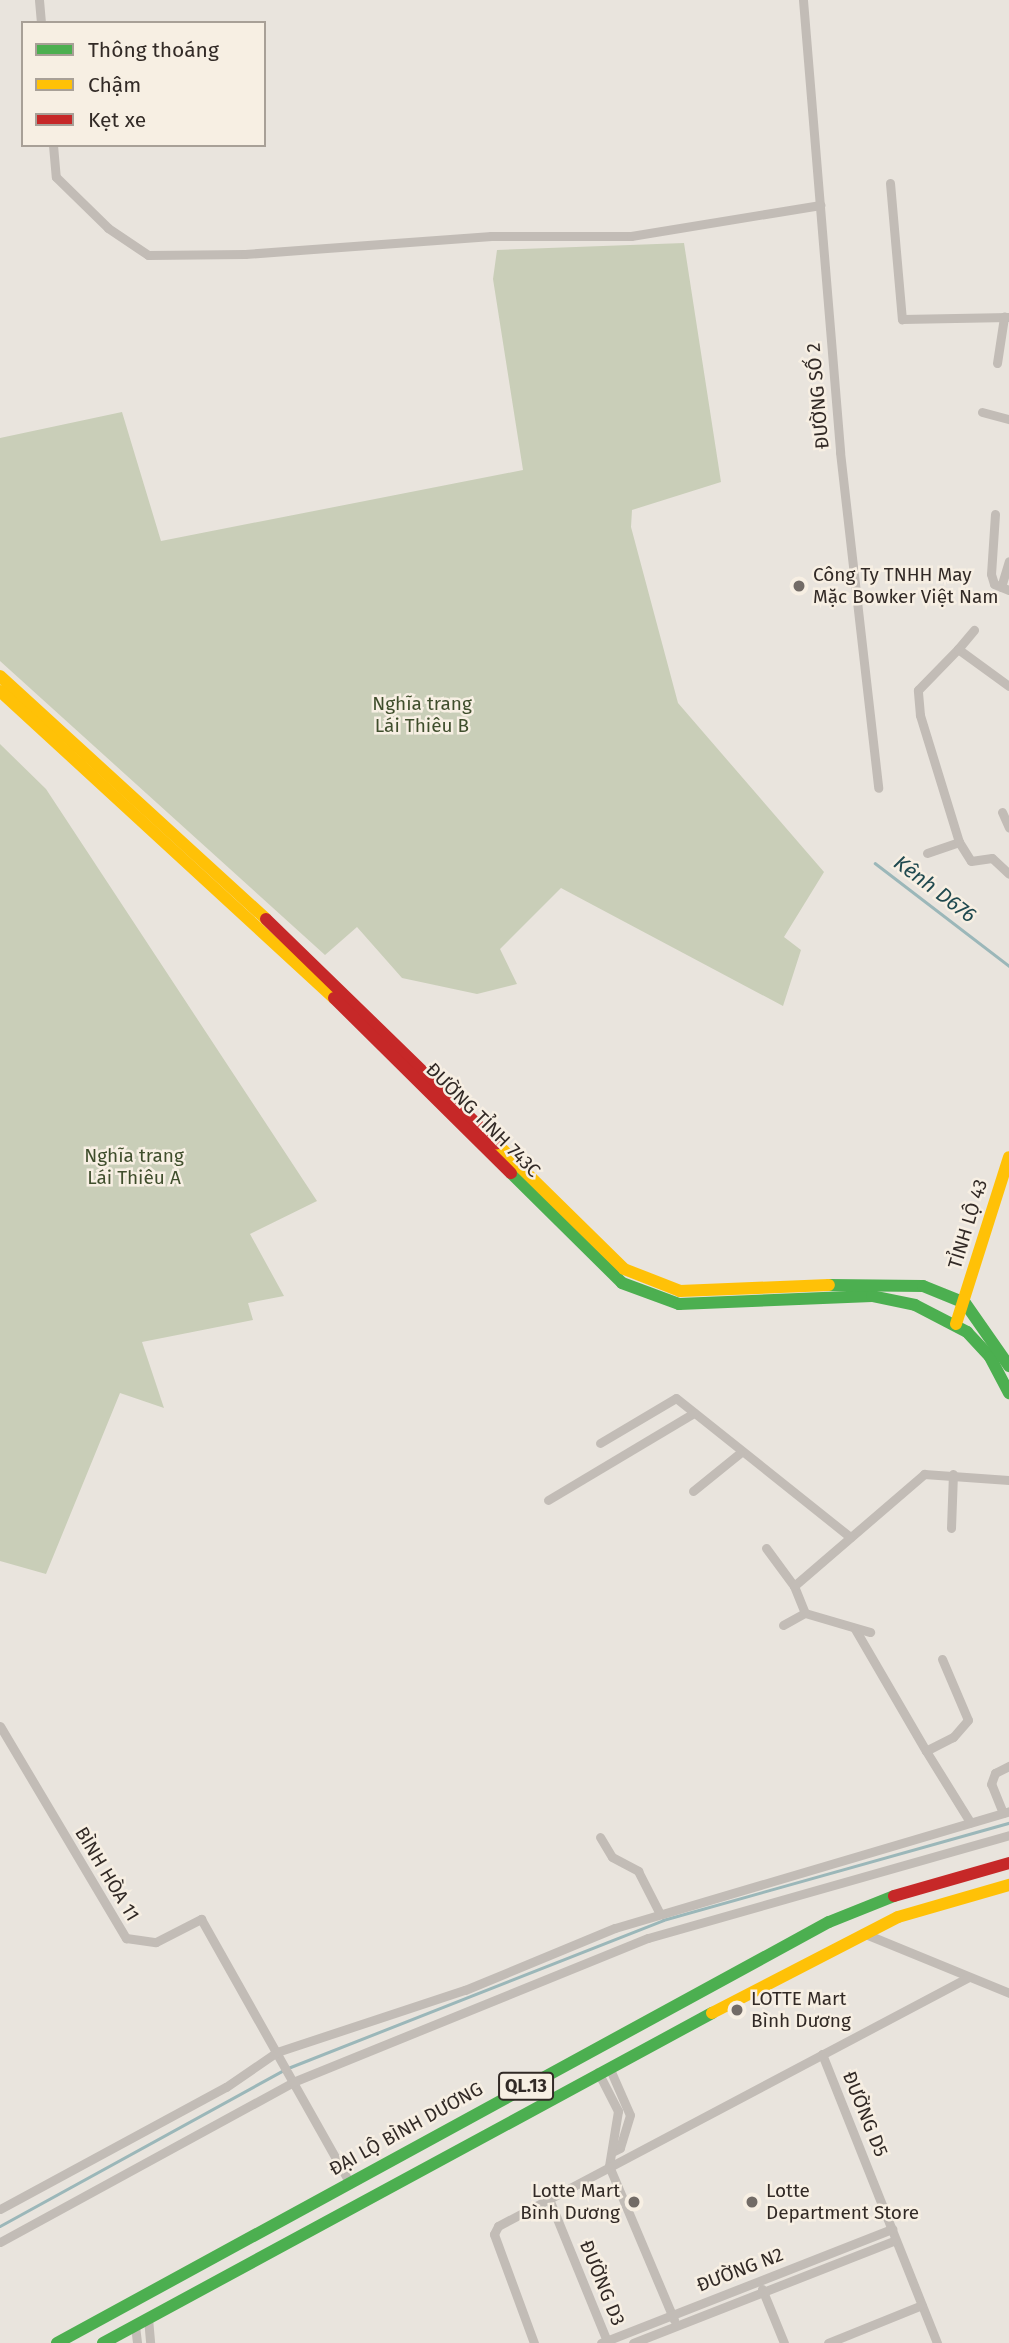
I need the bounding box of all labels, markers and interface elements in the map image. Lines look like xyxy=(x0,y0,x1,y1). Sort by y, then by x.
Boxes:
legend xyxy=(21,21,266,147)
text: Thông thoáng xyxy=(88,37,219,63)
text: Chậm xyxy=(88,72,141,98)
text: Kẹt xe xyxy=(88,107,146,133)
street label: ĐƯỜNG SỐ 2 xyxy=(802,342,834,450)
place label: Công Ty TNHH May Mặc Bowker Việt Nam xyxy=(813,564,999,608)
marker: Công Ty TNHH May Mặc Bowker Việt Nam xyxy=(791,578,807,594)
park label: Nghĩa trang Lái Thiêu B xyxy=(372,693,472,737)
water label: Kênh D676 xyxy=(889,850,981,928)
street label: ĐƯỜNG TỈNH 743C xyxy=(421,1058,545,1182)
park label: Nghĩa trang Lái Thiêu A xyxy=(84,1145,184,1189)
street label: TỈNH LỘ 43 xyxy=(944,1176,992,1272)
street label: BÌNH HÒA 11 xyxy=(70,1823,144,1925)
place label: LOTTE Mart Bình Dương xyxy=(751,1988,851,2032)
marker: LOTTE Mart Bình Dương xyxy=(729,2002,745,2018)
street label: ĐƯỜNG D5 xyxy=(838,2068,892,2160)
road number: QL.13 xyxy=(498,2072,554,2100)
street label: ĐẠI LỘ BÌNH DƯƠNG xyxy=(325,2077,487,2181)
place label: Lotte Mart Bình Dương xyxy=(520,2180,620,2224)
place label: Lotte Department Store xyxy=(766,2180,919,2224)
marker: Lotte Mart Bình Dương xyxy=(626,2194,642,2210)
marker: Lotte Department Store xyxy=(744,2194,760,2210)
street label: ĐƯỜNG D3 xyxy=(575,2237,629,2329)
street label: ĐƯỜNG N2 xyxy=(693,2243,787,2297)

